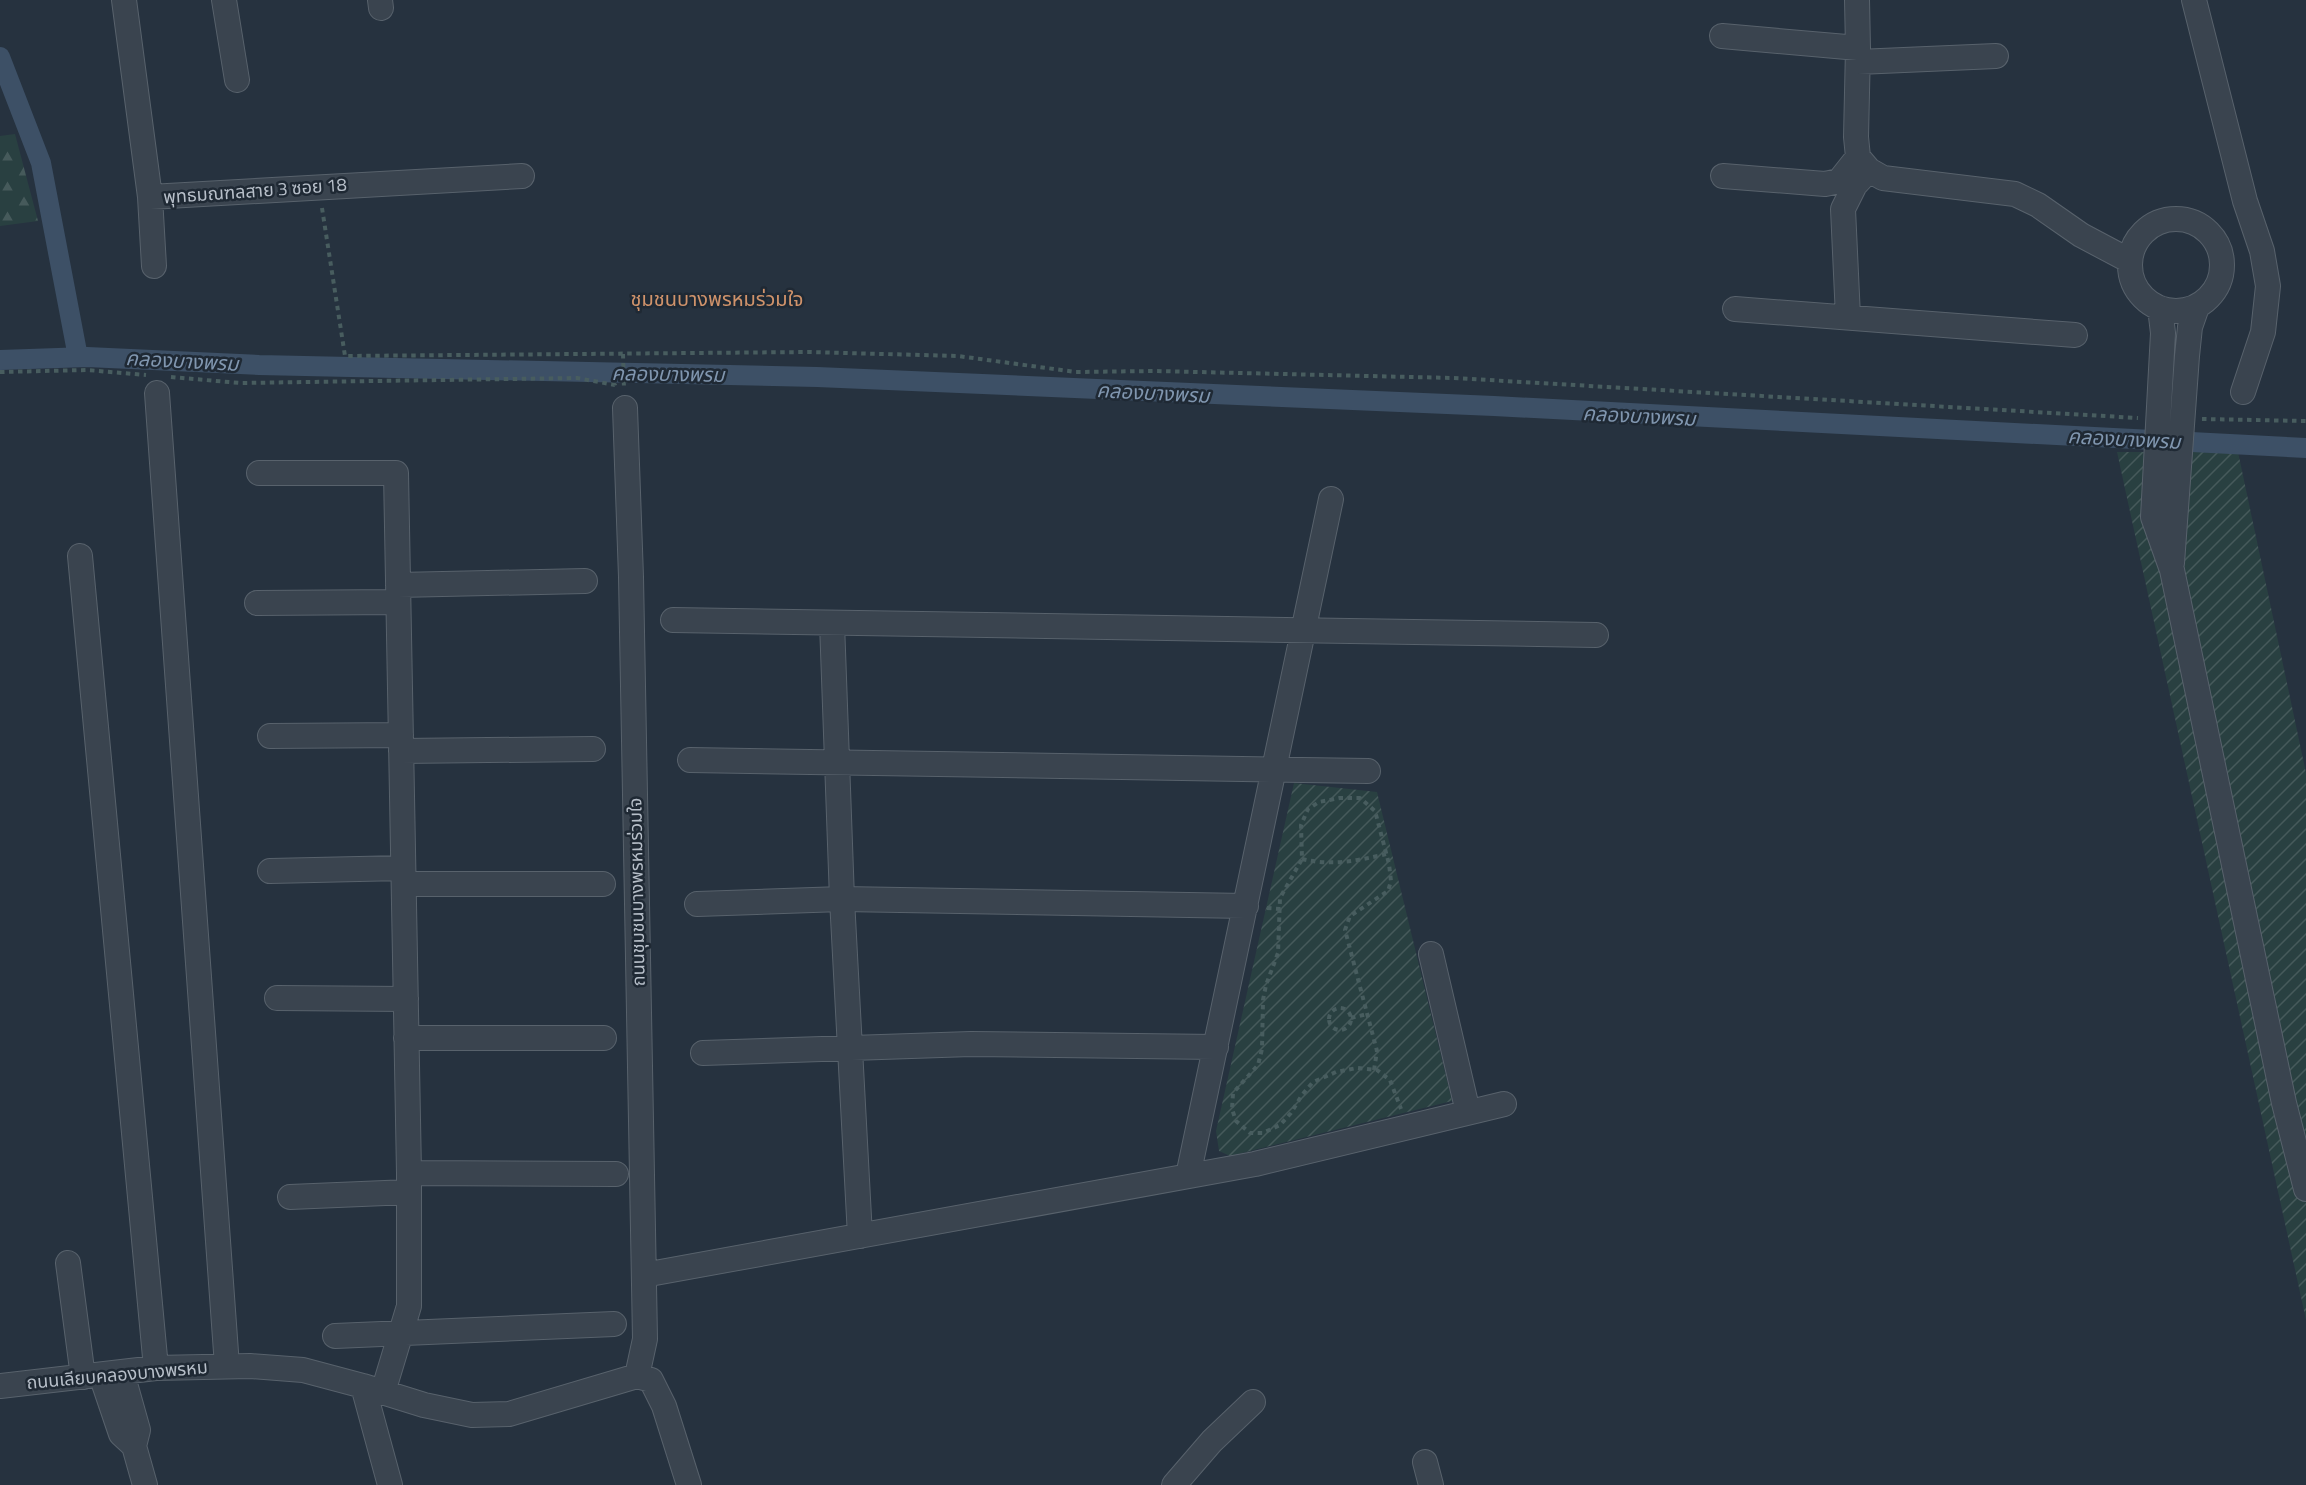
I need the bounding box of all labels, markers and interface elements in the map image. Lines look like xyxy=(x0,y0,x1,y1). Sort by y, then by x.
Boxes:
street label: พุทธมณฑลสาย 3 ซอย 18 xyxy=(162,171,348,210)
district label: ชุมชนบางพรหมร่วมใจ xyxy=(631,283,803,314)
water label: คลองบางพรม xyxy=(125,342,241,379)
water label: คลองบางพรม xyxy=(611,357,726,390)
water label: คลองบางพรม xyxy=(1096,374,1212,411)
water label: คลองบางพรม xyxy=(1582,397,1698,434)
water label: คลองบางพรม xyxy=(2067,420,2183,457)
street label: ถนนชุมชนบางพรหมร่วมใจ xyxy=(621,798,652,986)
street label: ถนนเลียบคลองบางพรหม xyxy=(25,1353,209,1396)

